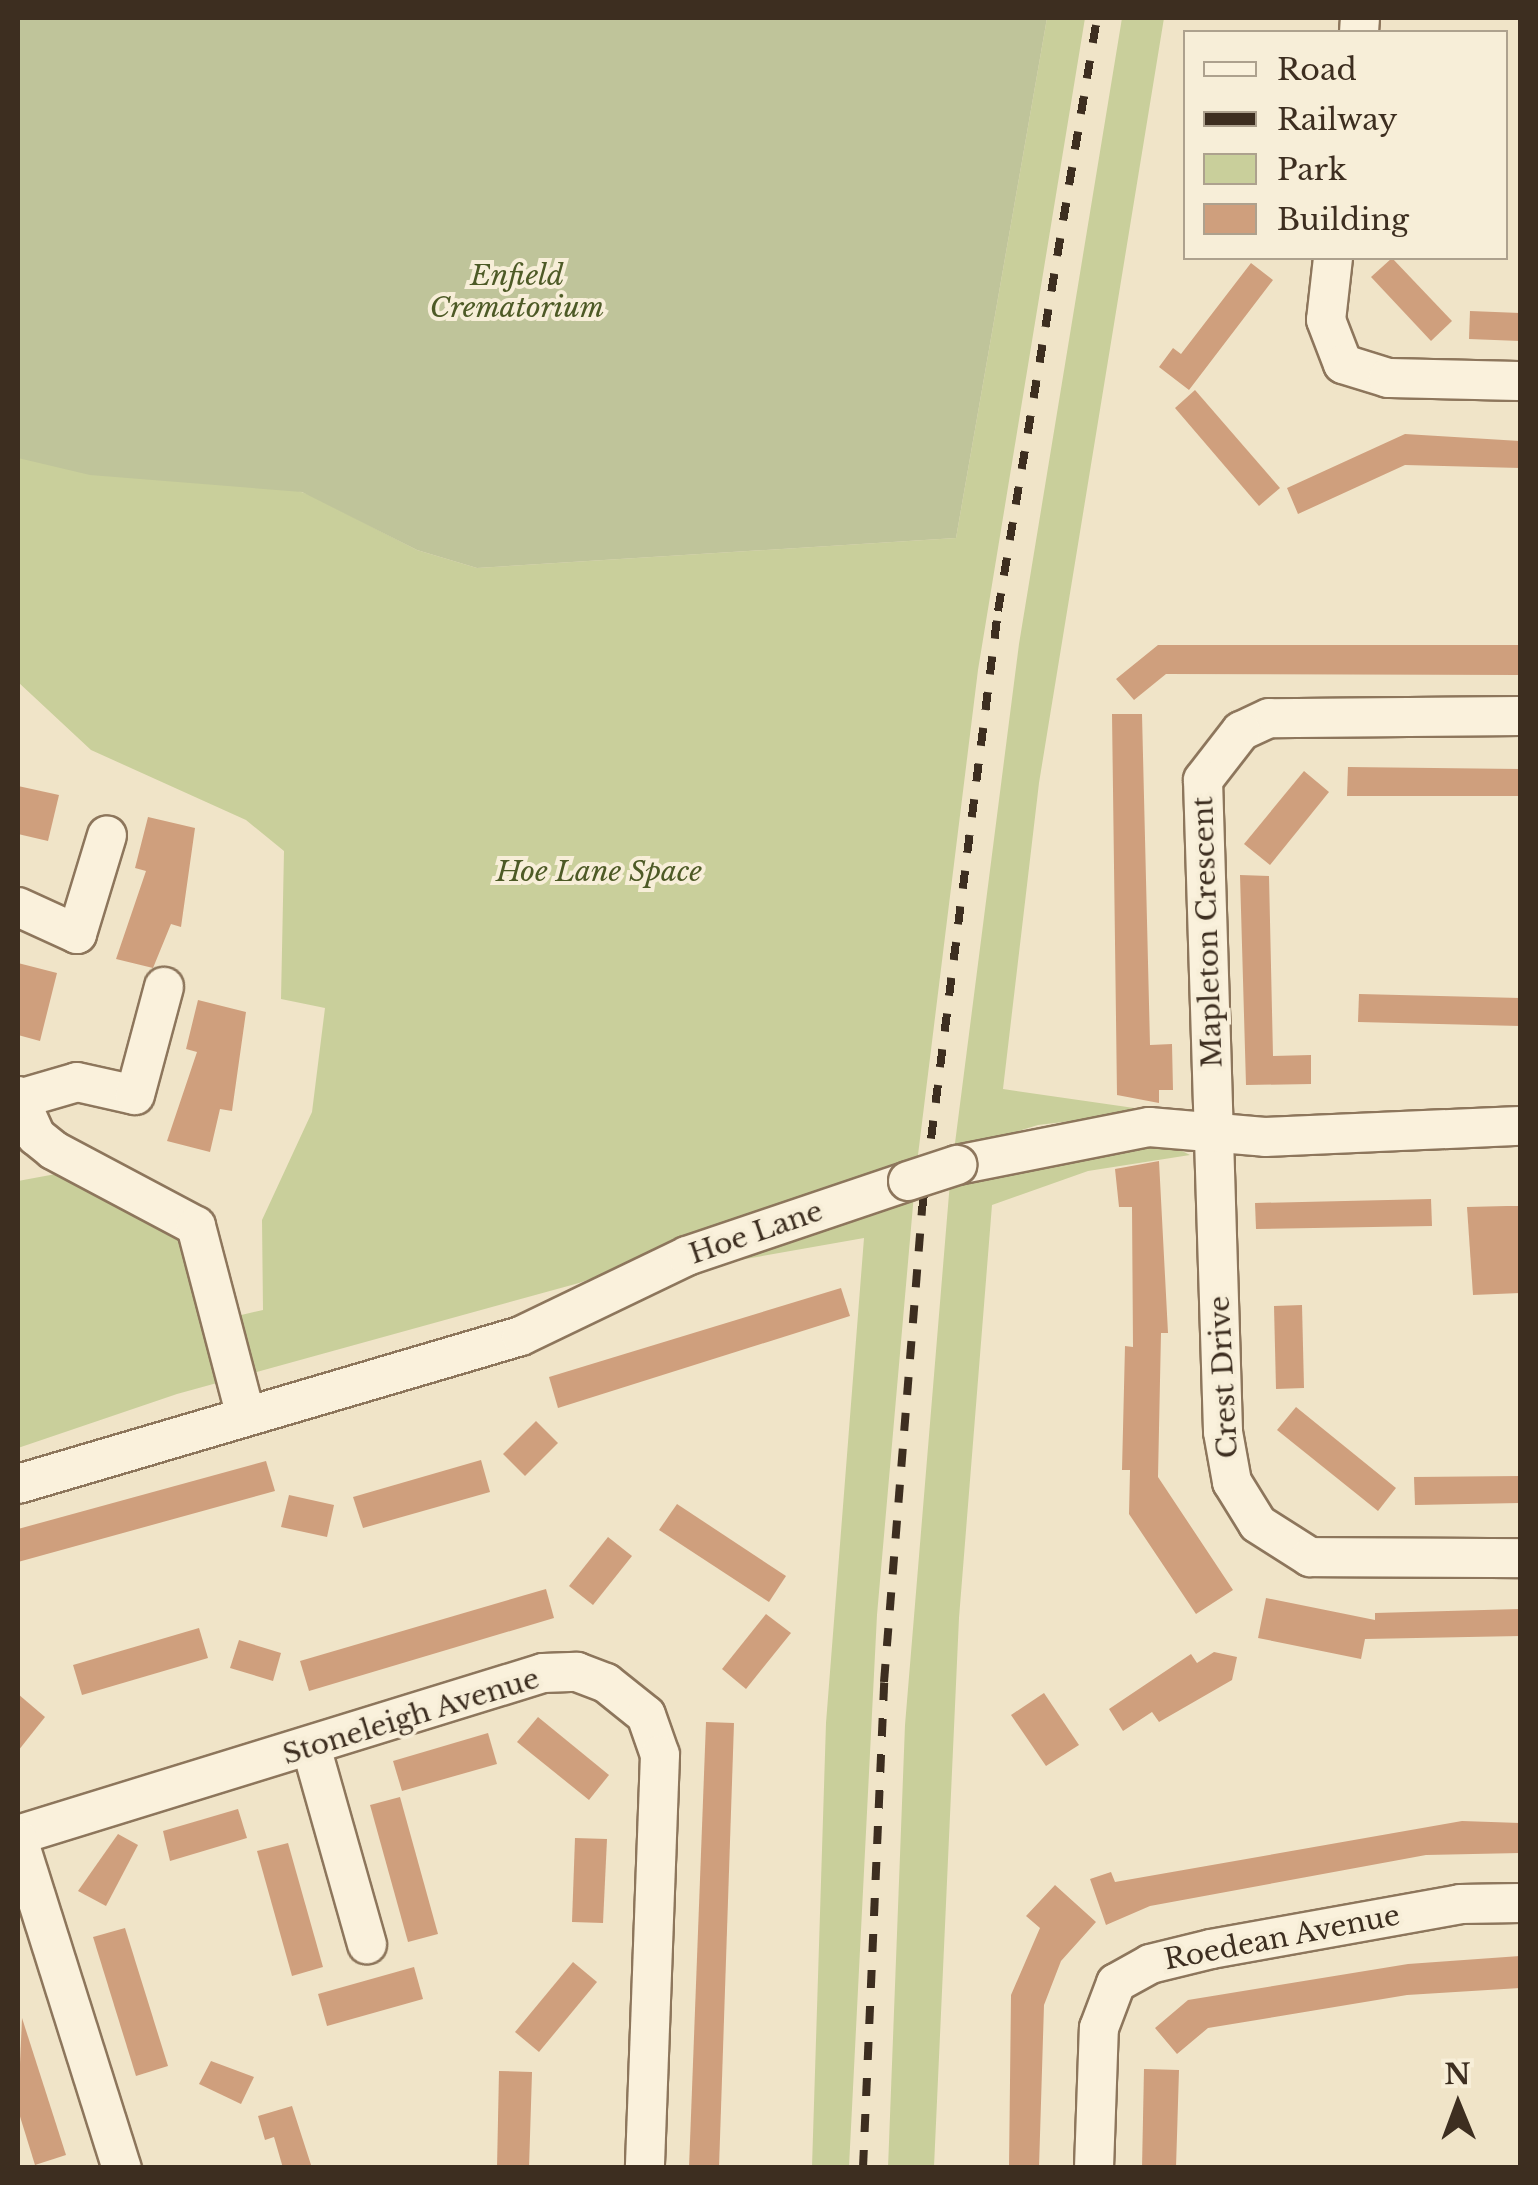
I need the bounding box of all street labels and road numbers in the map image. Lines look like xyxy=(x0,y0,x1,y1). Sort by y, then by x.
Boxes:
street label: Mapleton Crescent xyxy=(1186,796,1230,1068)
street label: Hoe Lane xyxy=(685,1195,827,1271)
street label: Crest Drive xyxy=(1203,1295,1245,1459)
street label: Stoneleigh Avenue xyxy=(278,1662,544,1772)
street label: Roedean Avenue xyxy=(1161,1899,1403,1977)

